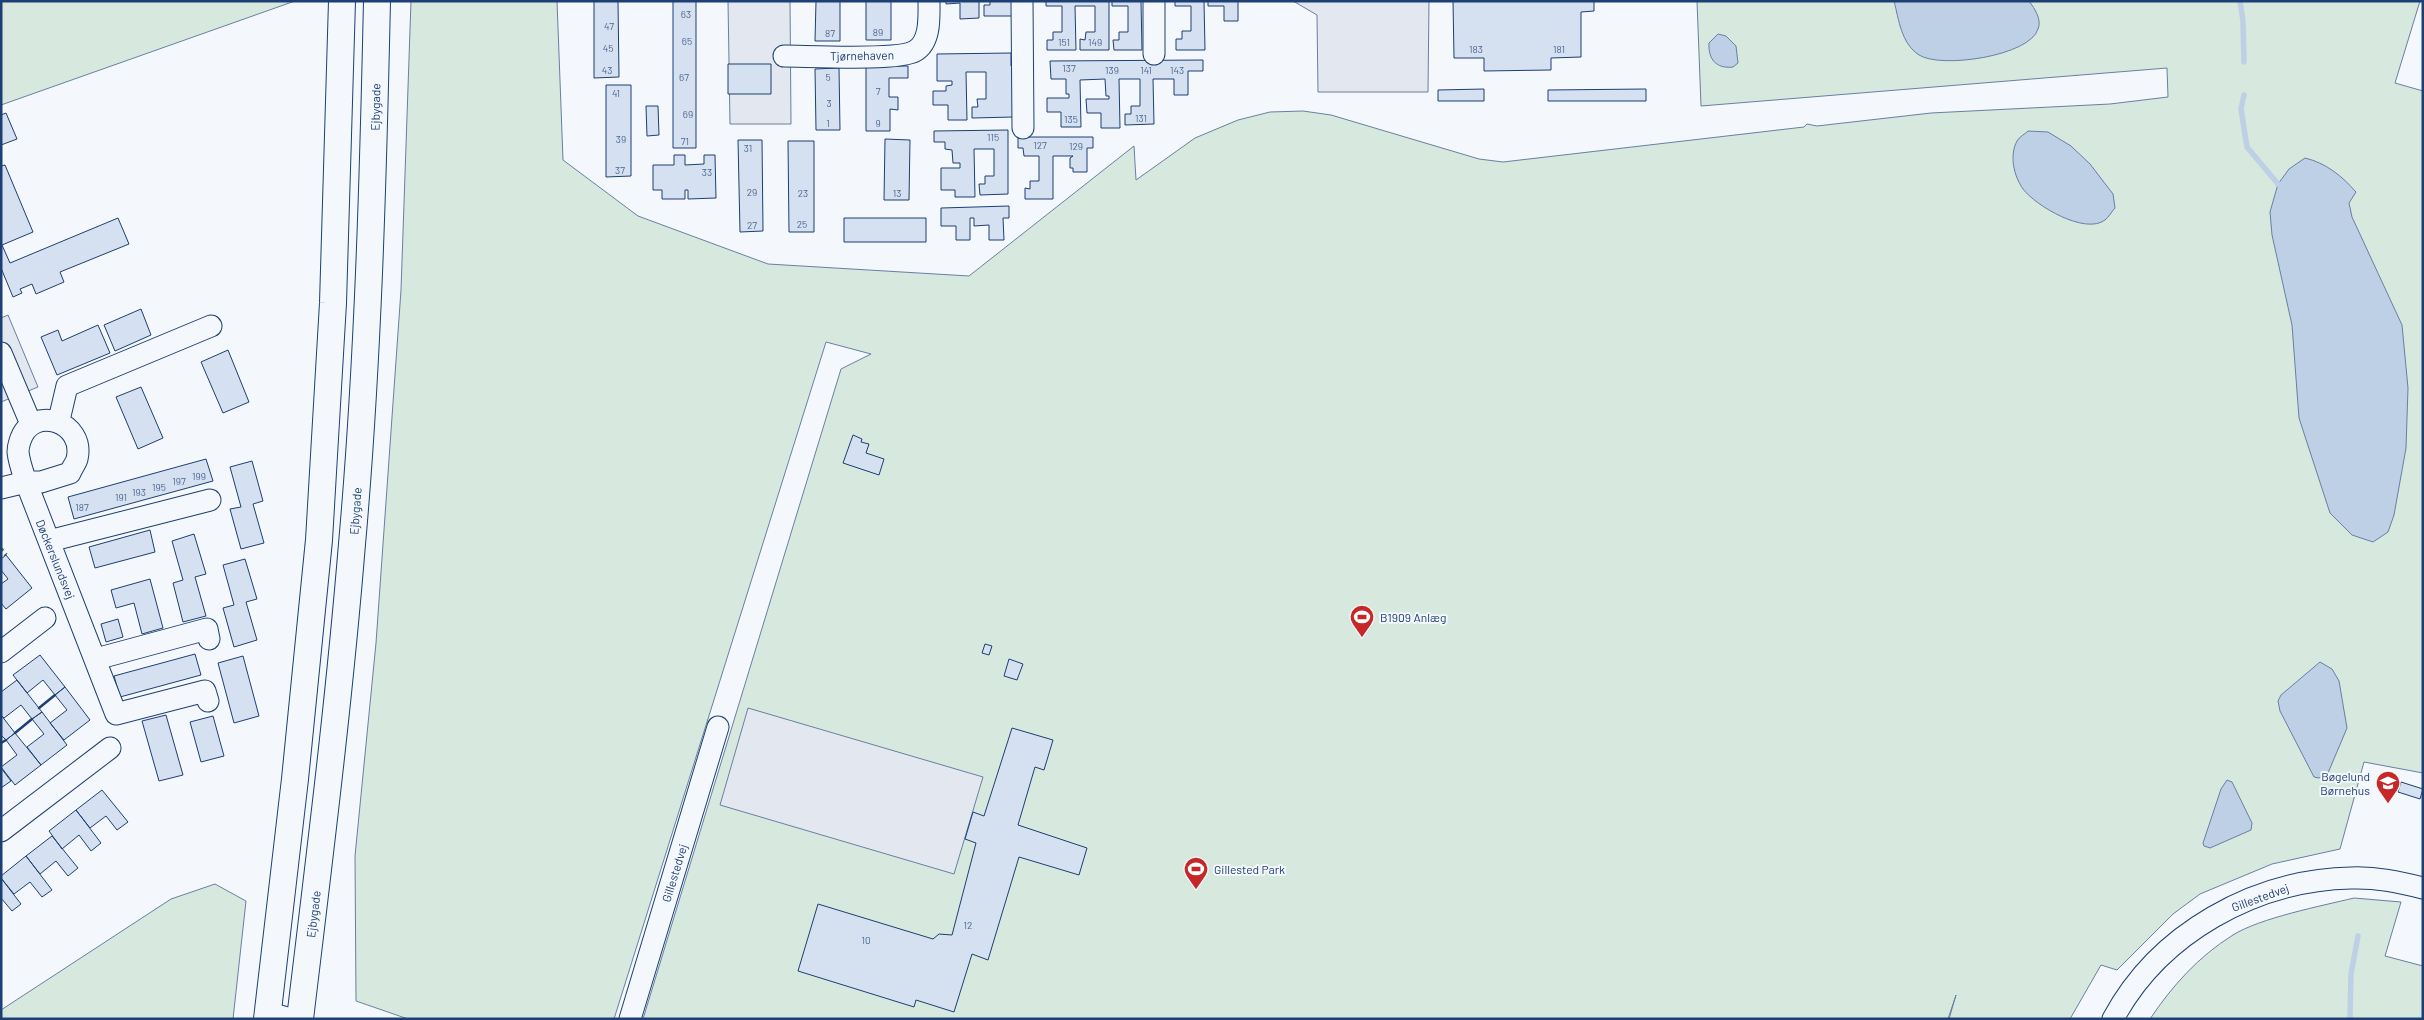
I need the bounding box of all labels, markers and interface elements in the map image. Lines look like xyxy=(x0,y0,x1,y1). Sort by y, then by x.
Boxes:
house number: 63 xyxy=(681,8,691,20)
house number: 47 xyxy=(604,20,614,32)
house number: 89 xyxy=(873,26,883,38)
house number: 87 xyxy=(825,27,835,39)
house number: 65 xyxy=(682,35,692,47)
house number: 151 xyxy=(1058,36,1070,48)
house number: 149 xyxy=(1088,36,1102,48)
house number: 45 xyxy=(603,42,613,54)
house number: 183 xyxy=(1469,43,1483,55)
house number: 181 xyxy=(1553,43,1565,55)
street label: Tjørnehaven xyxy=(830,47,894,63)
house number: 137 xyxy=(1062,62,1076,74)
house number: 43 xyxy=(602,64,612,76)
house number: 139 xyxy=(1105,64,1119,76)
house number: 141 xyxy=(1140,64,1152,76)
house number: 143 xyxy=(1170,64,1184,76)
house number: 67 xyxy=(679,71,689,83)
house number: 5 xyxy=(825,71,831,83)
street label: Ejbygade xyxy=(368,83,382,131)
house number: 7 xyxy=(876,85,881,97)
house number: 41 xyxy=(612,87,620,99)
house number: 3 xyxy=(826,97,832,109)
house number: 69 xyxy=(683,108,693,120)
house number: 131 xyxy=(1135,112,1147,124)
house number: 135 xyxy=(1064,113,1078,125)
house number: 1 xyxy=(826,117,830,129)
house number: 9 xyxy=(875,117,881,129)
house number: 115 xyxy=(987,131,999,143)
house number: 39 xyxy=(616,133,626,145)
house number: 71 xyxy=(681,135,689,147)
house number: 127 xyxy=(1033,139,1047,151)
house number: 129 xyxy=(1069,140,1083,152)
house number: 31 xyxy=(744,142,752,154)
house number: 37 xyxy=(615,164,625,176)
house number: 33 xyxy=(702,166,712,178)
house number: 29 xyxy=(747,186,757,198)
house number: 23 xyxy=(798,187,808,199)
house number: 13 xyxy=(893,187,901,199)
house number: 25 xyxy=(797,218,807,230)
house number: 27 xyxy=(747,219,757,231)
house number: 199 xyxy=(192,470,206,482)
house number: 197 xyxy=(172,475,186,487)
house number: 195 xyxy=(152,481,166,493)
house number: 193 xyxy=(132,486,146,498)
street label: Ejbygade xyxy=(346,487,364,535)
house number: 191 xyxy=(115,491,127,503)
house number: 187 xyxy=(75,501,89,513)
street label: Døckerslundsvej xyxy=(34,517,78,601)
sports icon: B1909 Anlæg xyxy=(1349,604,1375,638)
place label: B1909 Anlæg xyxy=(1380,610,1446,624)
place label: Bøgelund Børnehus xyxy=(2320,769,2370,797)
school or university icon: Bøgelund Børnehus xyxy=(2375,770,2401,804)
street label: Gillestedvej xyxy=(659,842,689,904)
sports icon: Gillested Park xyxy=(1183,856,1209,890)
place label: Gillested Park xyxy=(1214,862,1285,876)
street label: Gillestedvej xyxy=(2229,880,2291,914)
street label: Ejbygade xyxy=(303,890,323,938)
house number: 12 xyxy=(964,919,972,931)
house number: 10 xyxy=(861,934,871,946)

